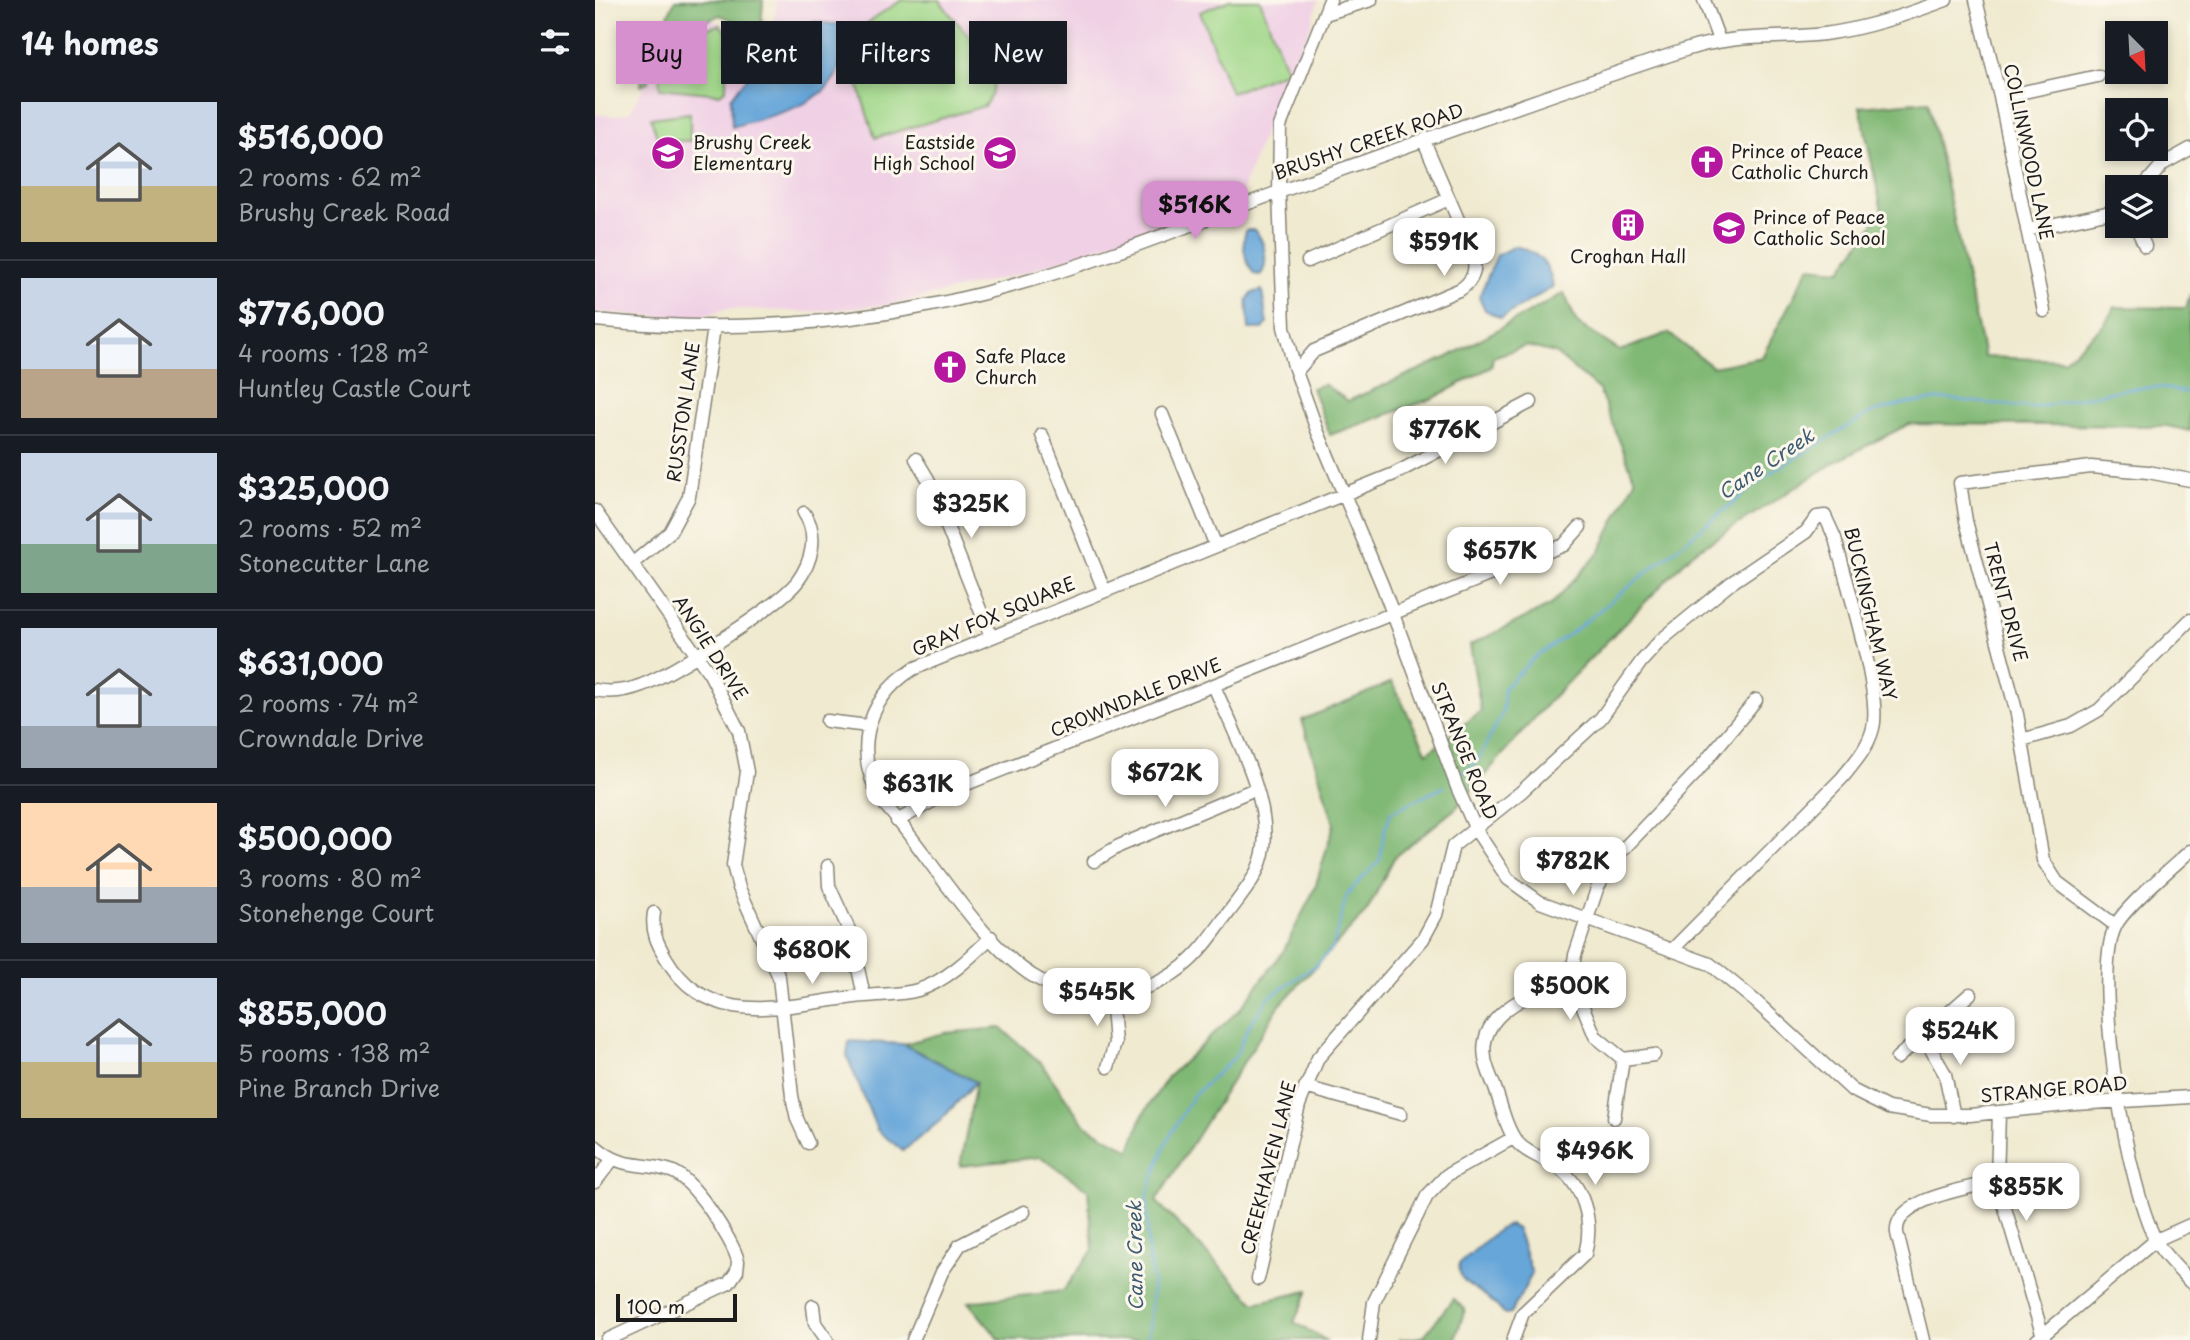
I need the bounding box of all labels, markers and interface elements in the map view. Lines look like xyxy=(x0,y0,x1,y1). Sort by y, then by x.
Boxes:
text: 14 homes xyxy=(21,20,159,65)
chip: Buy xyxy=(616,21,707,84)
chip: Rent xyxy=(721,21,822,84)
chip: Filters xyxy=(836,21,955,84)
chip: New xyxy=(969,21,1067,84)
north arrow xyxy=(2105,21,2168,84)
map controls xyxy=(2105,21,2168,238)
icon: filters xyxy=(536,23,574,61)
street label: COLLINWOOD LANE xyxy=(1998,61,2061,243)
street label: BRUSHY CREEK ROAD xyxy=(1270,95,1467,186)
button: locate xyxy=(2105,98,2168,161)
text: $516,000 xyxy=(238,114,384,159)
place label: Brushy Creek Elementary xyxy=(693,128,811,176)
place label: Eastside High School xyxy=(873,128,975,176)
icon: home xyxy=(77,130,161,214)
school or university icon: Brushy Creek Elementary xyxy=(649,134,687,172)
school or university icon: Eastside High School xyxy=(981,134,1019,172)
place label: Prince of Peace Catholic Church xyxy=(1731,137,1869,185)
church icon: Prince of Peace Catholic Church xyxy=(1688,143,1726,181)
text: 2 rooms · 62 m² xyxy=(238,159,422,194)
button: layers xyxy=(2105,175,2168,238)
pin: $516K xyxy=(1146,182,1244,241)
text: $516K xyxy=(1158,186,1232,221)
text: Brushy Creek Road xyxy=(238,194,451,229)
place label: Prince of Peace Catholic School xyxy=(1753,203,1886,251)
building icon: Croghan Hall xyxy=(1609,206,1647,244)
school or university icon: Prince of Peace Catholic School xyxy=(1710,209,1748,247)
pin: $591K xyxy=(1395,218,1493,278)
text: $591K xyxy=(1409,223,1479,258)
place label: Croghan Hall xyxy=(1570,242,1686,269)
text: $776,000 xyxy=(238,290,385,335)
icon: home xyxy=(77,306,161,390)
text: 4 rooms · 128 m² xyxy=(238,335,429,370)
street label: RUSSTON LANE xyxy=(659,340,706,484)
place label: Safe Place Church xyxy=(975,342,1066,390)
church icon: Safe Place Church xyxy=(931,348,969,386)
text: Huntley Castle Court xyxy=(238,370,471,405)
pin: $776K xyxy=(1396,406,1494,466)
text: $776K xyxy=(1409,411,1481,446)
water label: Cane Creek xyxy=(1712,420,1820,506)
text: $325,000 xyxy=(238,465,389,510)
pin: $325K xyxy=(922,480,1020,540)
icon: home xyxy=(77,481,161,565)
text: $325K xyxy=(933,485,1009,520)
text: 2 rooms · 52 m² xyxy=(238,510,422,545)
street label: BUCKINGHAM WAY xyxy=(1838,524,1905,704)
pin: $657K xyxy=(1451,528,1549,587)
text: $657K xyxy=(1463,532,1537,567)
street label: TRENT DRIVE xyxy=(1977,539,2035,665)
text: Stonecutter Lane xyxy=(238,545,430,580)
street label: GRAY FOX SQUARE xyxy=(907,569,1079,662)
street label: ANGIE DRIVE xyxy=(667,589,755,705)
text: $631,000 xyxy=(238,640,383,685)
street label: CROWNDALE DRIVE xyxy=(1046,650,1225,743)
icon: home xyxy=(77,656,161,740)
street label: STRANGE ROAD xyxy=(1425,677,1506,824)
text: 2 rooms · 74 m² xyxy=(238,685,419,720)
text: Crowndale Drive xyxy=(238,720,424,755)
pin: $672K xyxy=(1116,750,1214,809)
text: $672K xyxy=(1127,754,1203,789)
pin: $631K xyxy=(869,760,967,820)
text: $631K xyxy=(882,765,954,800)
text: $500,000 xyxy=(238,815,393,860)
icon: home xyxy=(77,831,161,915)
pin: $782K xyxy=(1524,838,1622,897)
text: $782K xyxy=(1536,842,1610,877)
text: 3 rooms · 80 m² xyxy=(238,860,422,895)
text: Stonehenge Court xyxy=(238,895,434,930)
pin: $680K xyxy=(763,926,861,986)
text: $680K xyxy=(773,931,851,966)
pin: $500K xyxy=(1521,962,1619,1022)
text: $500K xyxy=(1530,967,1610,1002)
pin: $545K xyxy=(1048,968,1146,1028)
text: $545K xyxy=(1059,973,1135,1008)
text: $855,000 xyxy=(238,990,387,1035)
icon: home xyxy=(77,1006,161,1090)
pin: $524K xyxy=(1911,1007,2009,1067)
text: $524K xyxy=(1922,1012,1998,1047)
text: 5 rooms · 138 m² xyxy=(238,1035,431,1070)
street label: STRANGE ROAD xyxy=(1979,1069,2128,1108)
text: Pine Branch Drive xyxy=(238,1070,440,1105)
street label: CREEKHAVEN LANE xyxy=(1233,1078,1302,1258)
pin: $496K xyxy=(1546,1128,1644,1187)
text: $496K xyxy=(1556,1132,1634,1167)
pin: $855K xyxy=(1977,1164,2075,1223)
text: $855K xyxy=(1988,1168,2064,1203)
water label: Cane Creek xyxy=(1119,1199,1149,1311)
scale bar xyxy=(616,1291,737,1323)
text: 100 m xyxy=(627,1292,685,1320)

